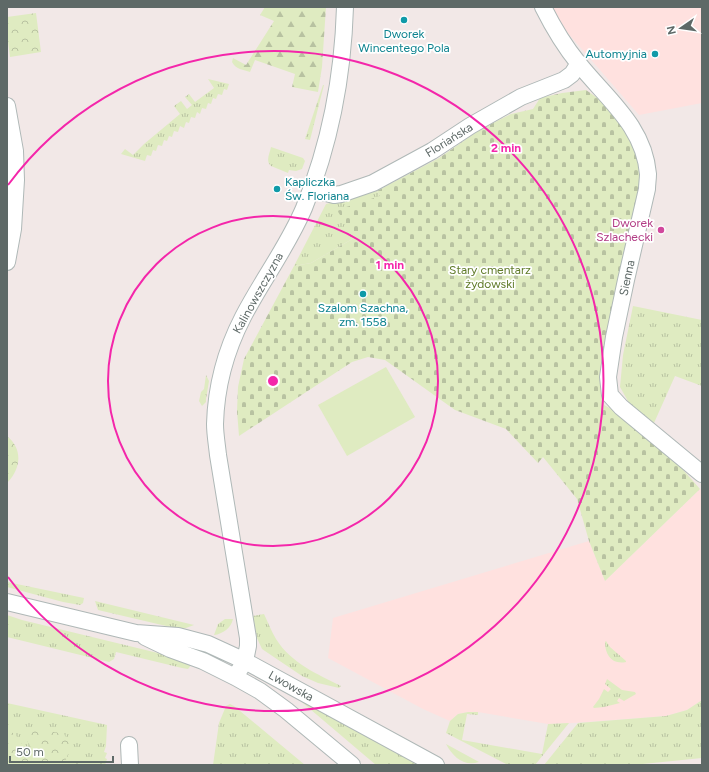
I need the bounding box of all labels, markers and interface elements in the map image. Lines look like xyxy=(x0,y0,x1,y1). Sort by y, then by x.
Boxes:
north arrow xyxy=(661,8,701,48)
marker: Dworek Wincentego Pola xyxy=(399,15,409,25)
text: N xyxy=(664,25,679,36)
place label: Dworek Wincentego Pola xyxy=(358,27,450,55)
place label: Automyjnia xyxy=(585,47,647,61)
marker: Automyjnia xyxy=(650,49,660,59)
street label: Floriańska xyxy=(423,120,475,160)
text: 2 min xyxy=(491,141,521,155)
place label: Kapliczka Św. Floriana xyxy=(285,175,349,203)
marker: Kapliczka Św. Floriana xyxy=(272,184,282,194)
place label: Dworek Szlachecki xyxy=(596,216,653,244)
marker: Dworek Szlachecki xyxy=(656,225,666,235)
street label: Kalinowszczyzna xyxy=(230,250,286,336)
text: 1 min xyxy=(376,258,404,272)
street label: Sienna xyxy=(616,259,638,297)
park label: Stary cmentarz żydowski xyxy=(449,263,531,291)
marker: Szalom Szachna, zm. 1558 xyxy=(358,289,368,299)
place label: Szalom Szachna, zm. 1558 xyxy=(318,301,408,329)
centre of rings xyxy=(266,374,280,388)
street label: Lwowska xyxy=(266,668,316,704)
scale bar xyxy=(10,738,113,764)
text: 50 m xyxy=(16,745,44,759)

